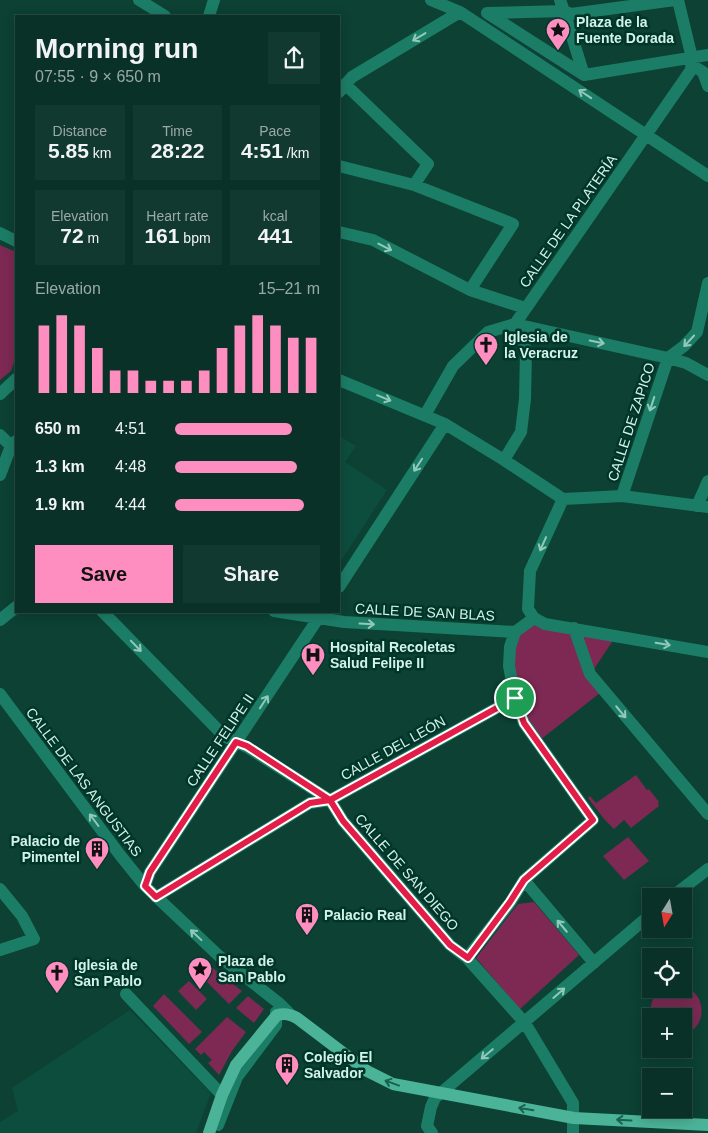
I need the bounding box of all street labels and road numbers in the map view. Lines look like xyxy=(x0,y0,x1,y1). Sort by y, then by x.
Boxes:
street label: CALLE DE LA PLATERÍA xyxy=(516,151,620,291)
street label: CALLE DE ZAPICO xyxy=(604,361,658,483)
street label: CALLE DE SAN BLAS xyxy=(355,600,495,624)
street label: CALLE FELIPE II xyxy=(183,691,257,789)
street label: CALLE DE LAS ANGUSTIAS xyxy=(23,704,145,860)
street label: CALLE DEL LEÓN xyxy=(338,713,448,783)
street label: CALLE DE SAN DIEGO xyxy=(352,810,462,934)

